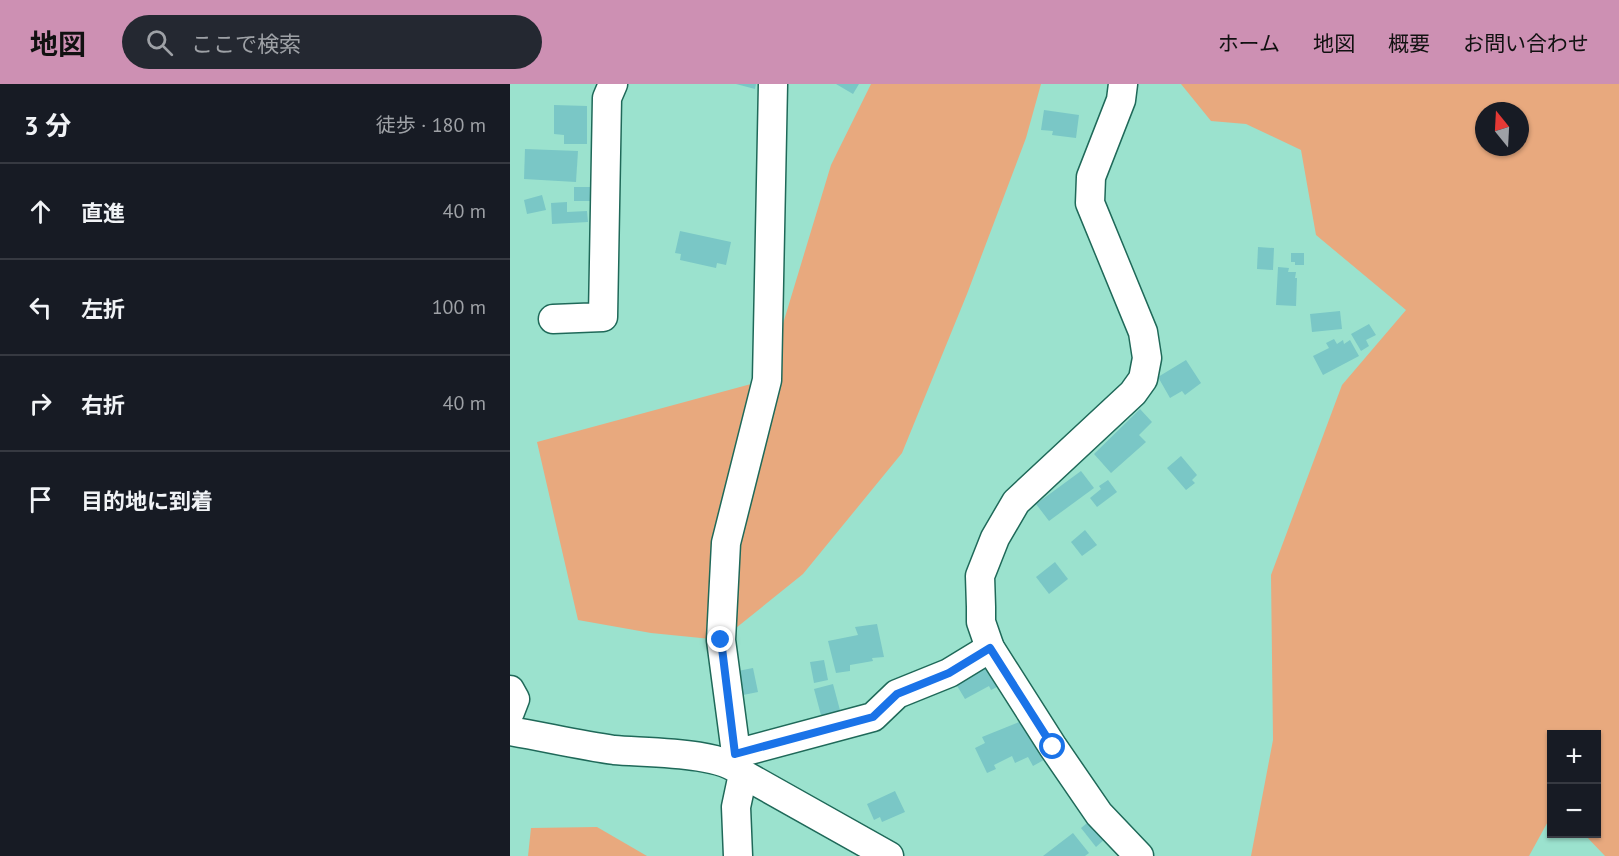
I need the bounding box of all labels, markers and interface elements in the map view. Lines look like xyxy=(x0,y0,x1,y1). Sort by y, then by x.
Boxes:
search box xyxy=(122,15,542,69)
text: 地図 xyxy=(30,25,86,62)
icon: search xyxy=(143,26,176,59)
text: ここで検索 xyxy=(191,30,301,58)
text: ホーム xyxy=(1218,30,1280,57)
text: 地図 xyxy=(1313,30,1355,57)
text: 概要 xyxy=(1388,30,1430,57)
text: お問い合わせ xyxy=(1463,30,1589,57)
north arrow xyxy=(1475,102,1529,156)
text: 3 分 xyxy=(24,109,71,142)
text: 徒歩 · 180 m xyxy=(376,112,486,138)
icon: ahead xyxy=(24,195,57,228)
text: 40 m xyxy=(443,198,486,224)
text: 直進 xyxy=(81,199,125,227)
icon: left xyxy=(24,291,57,324)
text: 100 m xyxy=(432,294,486,320)
text: 左折 xyxy=(81,295,125,323)
icon: right xyxy=(24,387,57,420)
text: 40 m xyxy=(443,390,486,416)
text: 右折 xyxy=(81,391,125,419)
icon: arrive xyxy=(24,483,57,516)
text: 目的地に到着 xyxy=(81,487,213,515)
route end xyxy=(707,626,733,652)
map controls xyxy=(1547,730,1601,838)
button: + xyxy=(1547,730,1601,784)
route start xyxy=(1039,733,1065,759)
button: − xyxy=(1547,784,1601,838)

